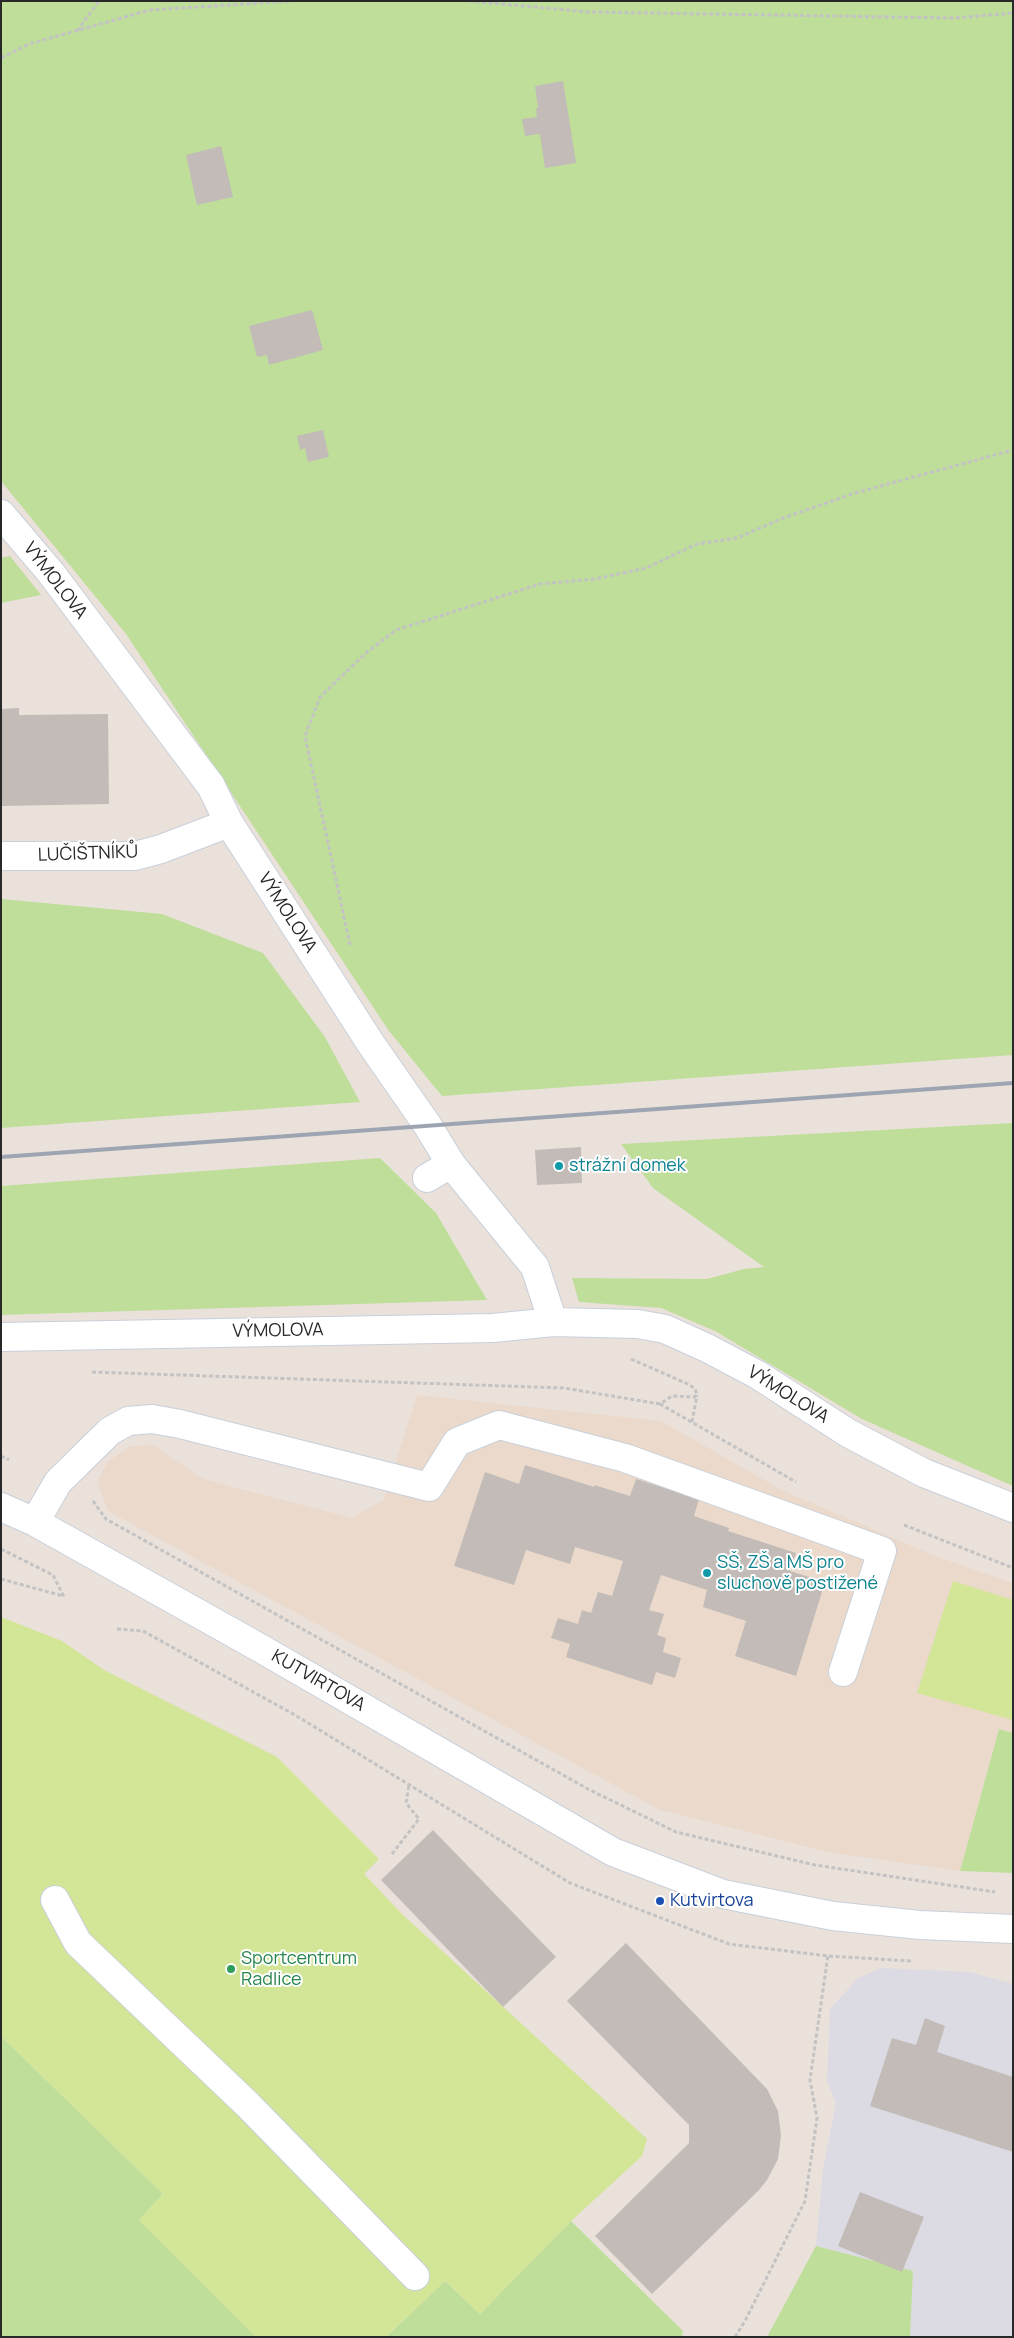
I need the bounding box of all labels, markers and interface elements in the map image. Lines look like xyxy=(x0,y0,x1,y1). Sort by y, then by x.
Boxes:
street label: VÝMOLOVA xyxy=(18,538,92,624)
street label: LUČIŠTNÍKŮ xyxy=(37,841,139,867)
street label: VÝMOLOVA xyxy=(253,869,321,957)
place label: strážní domek xyxy=(569,1155,686,1177)
marker: strážní domek xyxy=(553,1160,565,1172)
street label: VÝMOLOVA xyxy=(232,1319,324,1343)
street label: VÝMOLOVA xyxy=(744,1362,832,1428)
place label: SŠ, ZŠ a MŠ pro sluchově postižené xyxy=(717,1552,878,1595)
marker: SŠ, ZŠ a MŠ pro sluchově postižené xyxy=(701,1567,713,1579)
street label: KUTVIRTOVA xyxy=(267,1645,369,1717)
place label: Kutvirtova xyxy=(670,1890,754,1912)
marker: Kutvirtova xyxy=(654,1895,666,1907)
place label: Sportcentrum Radlice xyxy=(241,1948,357,1990)
marker: Sportcentrum Radlice xyxy=(225,1963,237,1975)

